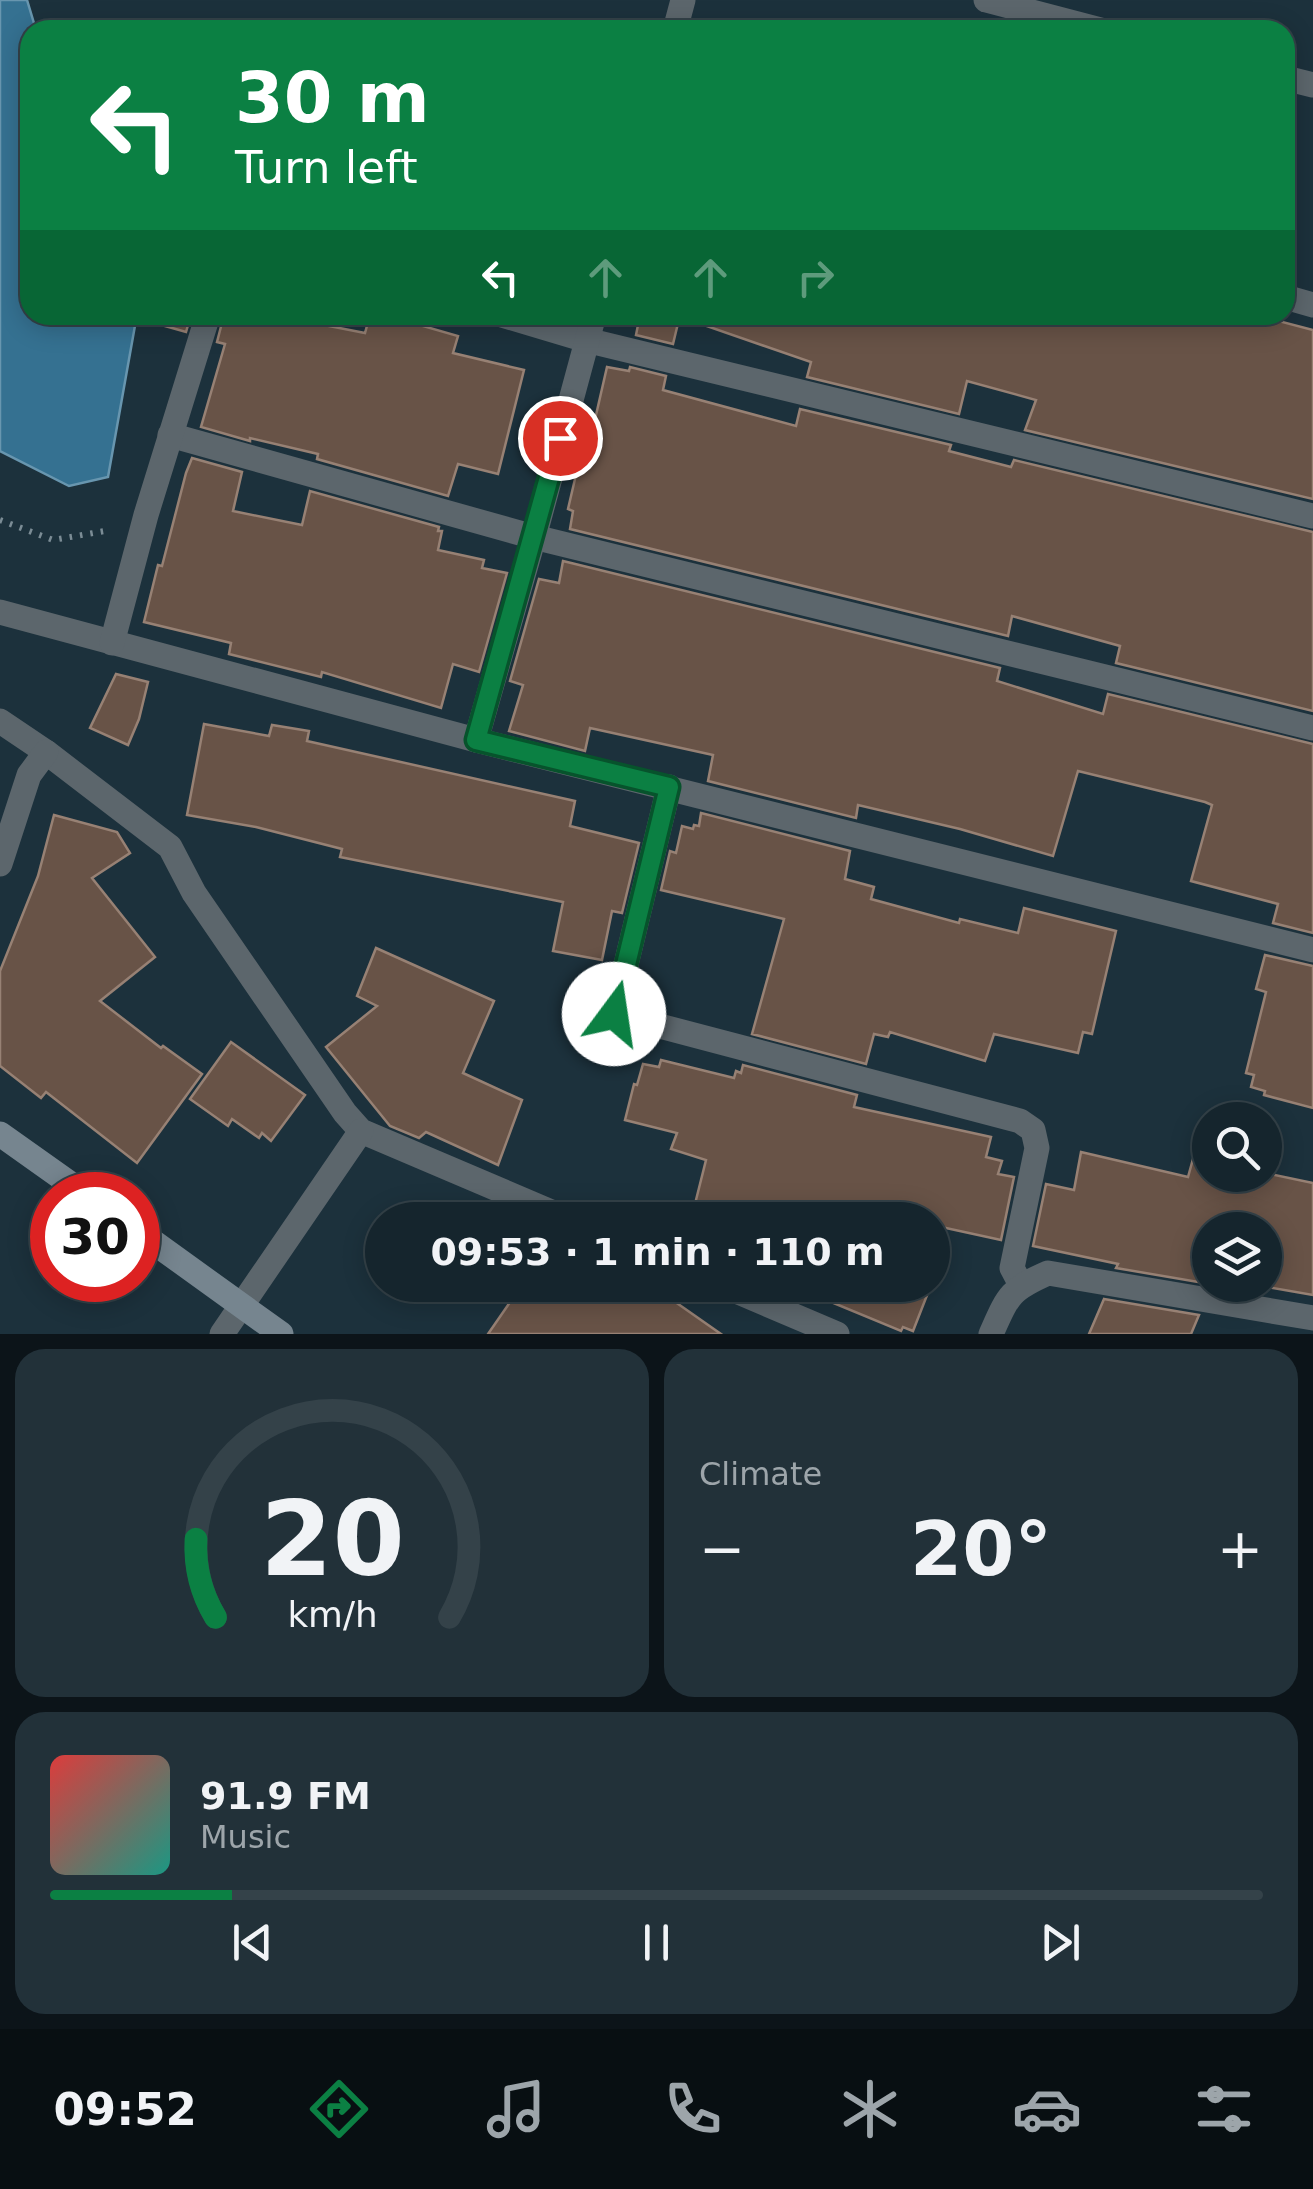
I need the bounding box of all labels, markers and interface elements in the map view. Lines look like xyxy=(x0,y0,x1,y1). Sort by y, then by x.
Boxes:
text: 30 m xyxy=(235,57,430,139)
icon: left xyxy=(70,60,200,190)
text: Turn left xyxy=(235,141,418,194)
icon: left xyxy=(473,250,528,305)
icon: ahead xyxy=(578,250,633,305)
icon: ahead xyxy=(683,250,738,305)
icon: right xyxy=(788,250,843,305)
pin xyxy=(518,396,603,481)
icon: arrive xyxy=(533,411,588,466)
position arrow xyxy=(562,962,666,1066)
map controls xyxy=(1192,1102,1282,1302)
button: search xyxy=(1192,1102,1282,1192)
speed limit sign: 30 xyxy=(30,1172,160,1302)
button: layers xyxy=(1192,1212,1282,1302)
text: 09:53 · 1 min · 110 m xyxy=(430,1230,885,1274)
text: Climate xyxy=(699,1455,822,1493)
text: 20 xyxy=(260,1478,404,1600)
text: 20° xyxy=(910,1505,1052,1593)
text: − xyxy=(699,1517,745,1581)
text: + xyxy=(1217,1517,1263,1581)
text: km/h xyxy=(287,1594,377,1635)
text: 91.9 FM xyxy=(200,1774,371,1818)
text: Music xyxy=(200,1818,291,1856)
icon: previous xyxy=(225,1915,280,1970)
icon: pause xyxy=(629,1915,684,1970)
icon: next xyxy=(1033,1915,1088,1970)
icon: directions xyxy=(304,2074,374,2144)
icon: music xyxy=(481,2074,551,2144)
icon: phone xyxy=(658,2074,728,2144)
icon: climate xyxy=(835,2074,905,2144)
icon: car xyxy=(1012,2074,1082,2144)
icon: filters xyxy=(1189,2074,1259,2144)
text: 09:52 xyxy=(54,2083,197,2136)

